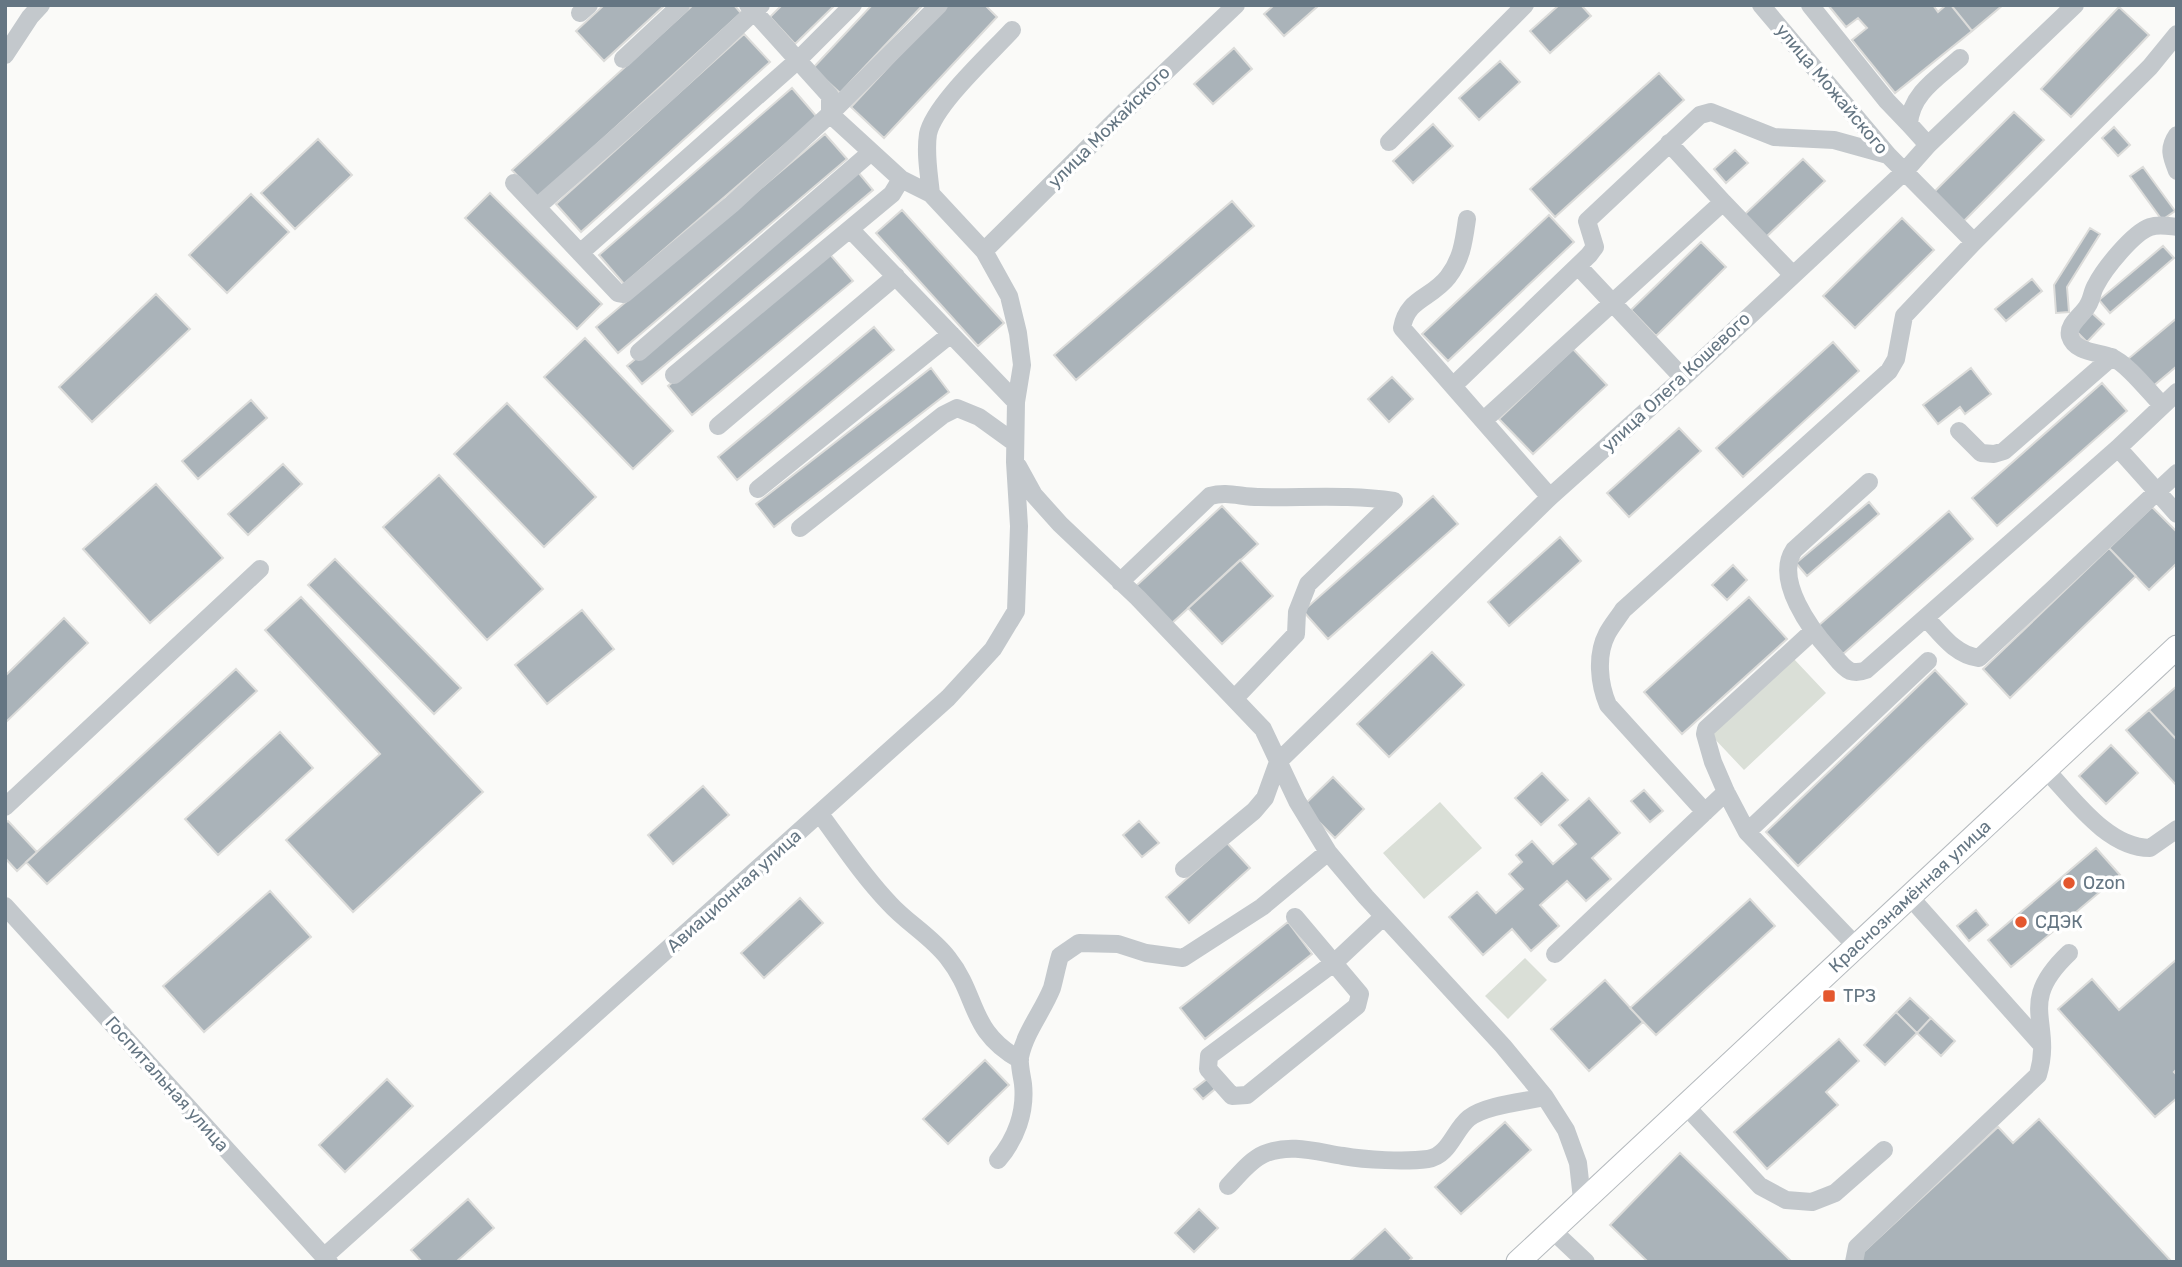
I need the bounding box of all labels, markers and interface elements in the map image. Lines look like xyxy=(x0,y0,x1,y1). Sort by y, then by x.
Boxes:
street label: улица Можайского xyxy=(1771,19,1893,159)
street label: улица Можайского xyxy=(1043,61,1175,193)
street label: улица Олега Кошевого xyxy=(1597,308,1755,456)
street label: Краснознамённая улица xyxy=(1824,815,1996,977)
street label: Авиационная улица xyxy=(662,825,806,957)
place label: Ozon xyxy=(2083,872,2125,894)
marker: Ozon xyxy=(2061,875,2077,891)
place label: СДЭК xyxy=(2035,911,2083,933)
marker: СДЭК xyxy=(2013,914,2029,930)
place label: ТРЗ xyxy=(1843,985,1876,1007)
marker: ТРЗ xyxy=(1821,988,1837,1004)
street label: Госпитальная улица xyxy=(100,1012,234,1156)

